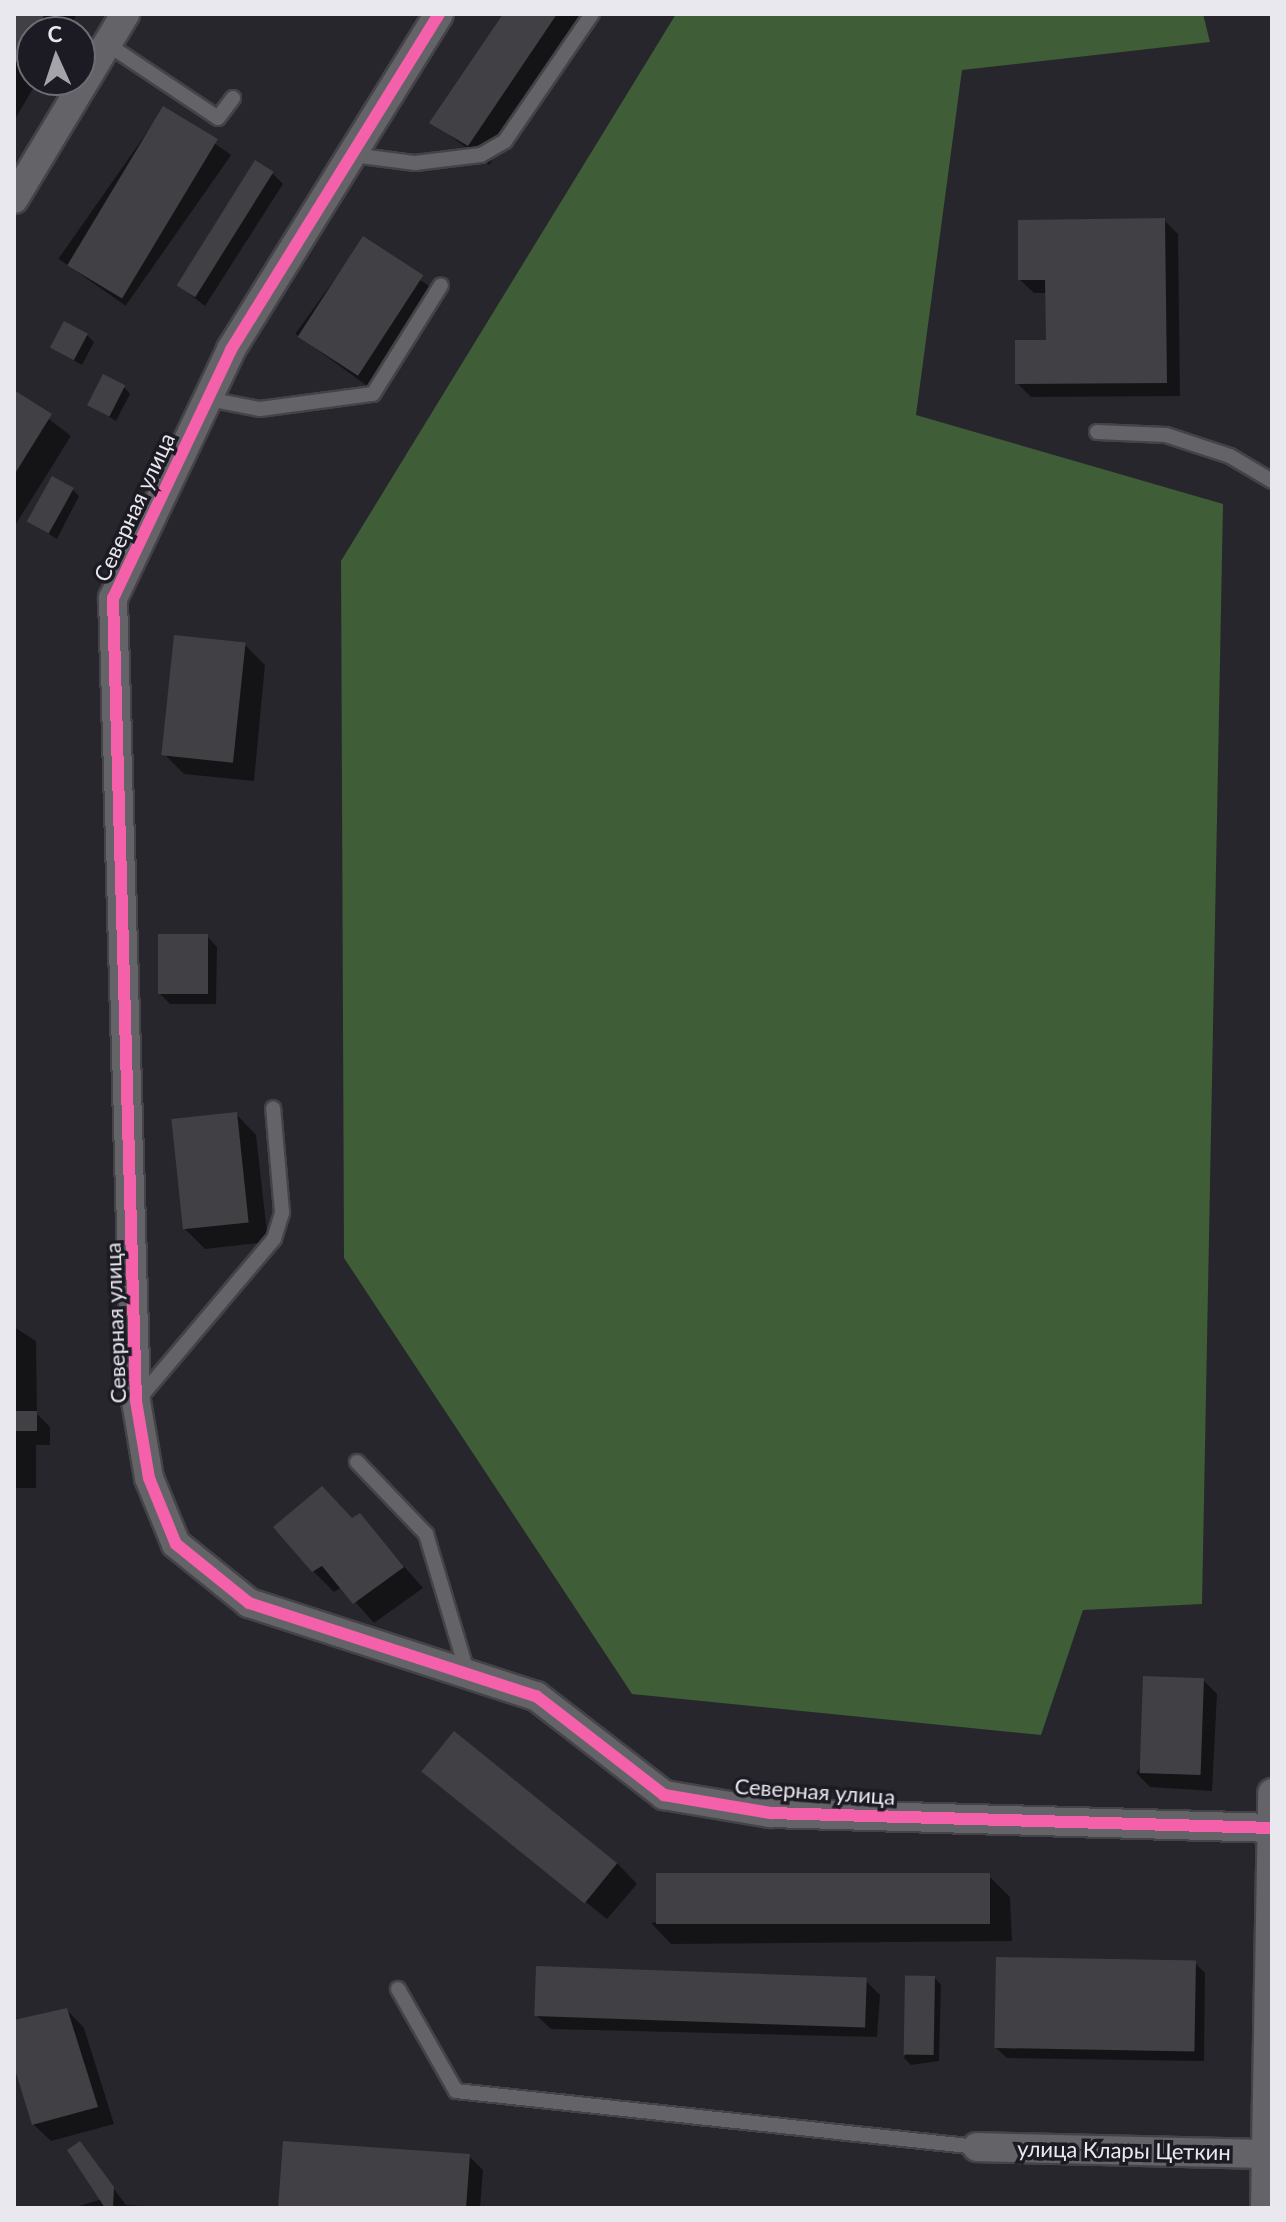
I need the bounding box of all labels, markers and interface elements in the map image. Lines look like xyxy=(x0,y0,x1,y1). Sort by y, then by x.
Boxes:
north arrow xyxy=(16,16,96,96)
text: С xyxy=(47,20,63,47)
street label: Северная улица xyxy=(88,429,180,585)
street label: Северная улица xyxy=(99,1242,131,1404)
street label: Северная улица xyxy=(734,1772,896,1810)
street label: улица Клары Цеткин xyxy=(1017,2135,1231,2165)

